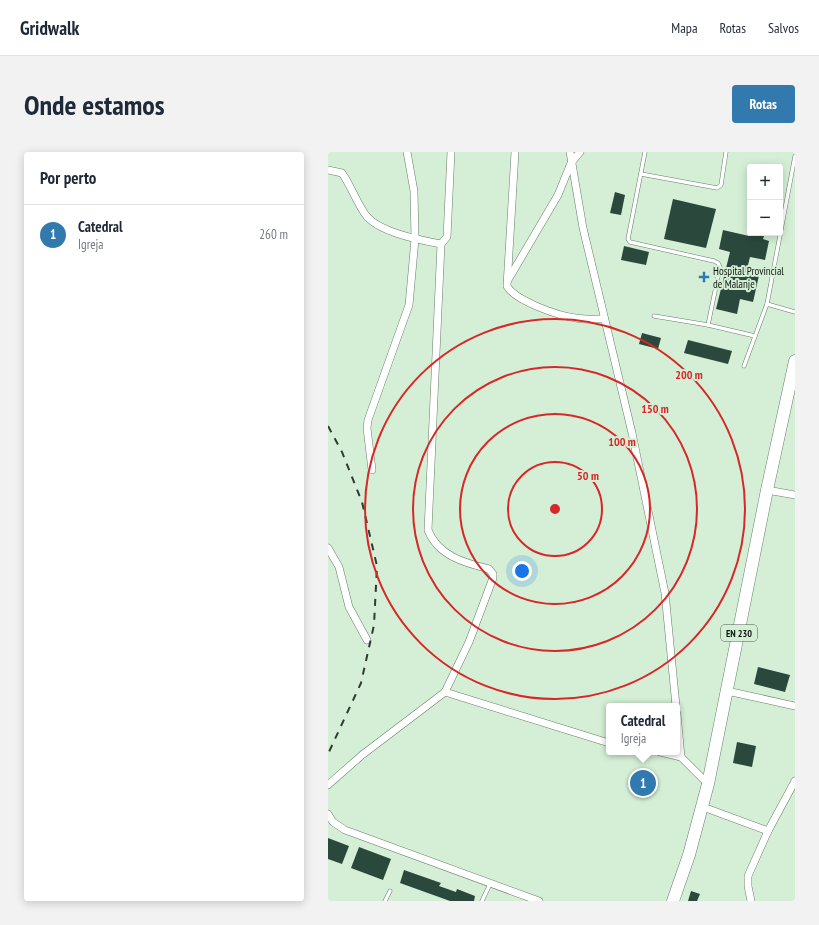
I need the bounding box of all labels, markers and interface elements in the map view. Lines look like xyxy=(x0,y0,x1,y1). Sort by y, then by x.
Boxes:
text: Gridwalk xyxy=(20,16,79,40)
text: Mapa xyxy=(671,19,698,37)
text: Rotas xyxy=(720,19,746,37)
text: Salvos xyxy=(768,19,799,37)
button: Rotas xyxy=(732,85,795,123)
text: Onde estamos xyxy=(24,86,165,123)
map controls xyxy=(747,164,783,236)
button: + xyxy=(747,164,783,200)
text: Por perto xyxy=(40,167,96,189)
button: − xyxy=(747,200,783,236)
text: Catedral xyxy=(78,217,123,236)
text: 1 xyxy=(50,226,56,243)
text: 260 m xyxy=(259,226,288,243)
text: Igreja xyxy=(78,236,104,253)
place label: Hospital Provincial de Malanje xyxy=(713,264,784,291)
marker: Hospital Provincial de Malanje xyxy=(698,271,710,283)
text: 200 m xyxy=(675,367,703,382)
text: 150 m xyxy=(641,401,669,416)
text: 100 m xyxy=(608,434,636,449)
text: 50 m xyxy=(577,468,599,483)
centre of rings xyxy=(548,502,562,516)
your location xyxy=(512,561,532,581)
road number: EN 230 xyxy=(721,625,757,641)
popup xyxy=(606,703,680,755)
text: Catedral xyxy=(621,711,665,730)
text: Igreja xyxy=(621,730,646,747)
pin: 1 xyxy=(630,768,656,798)

